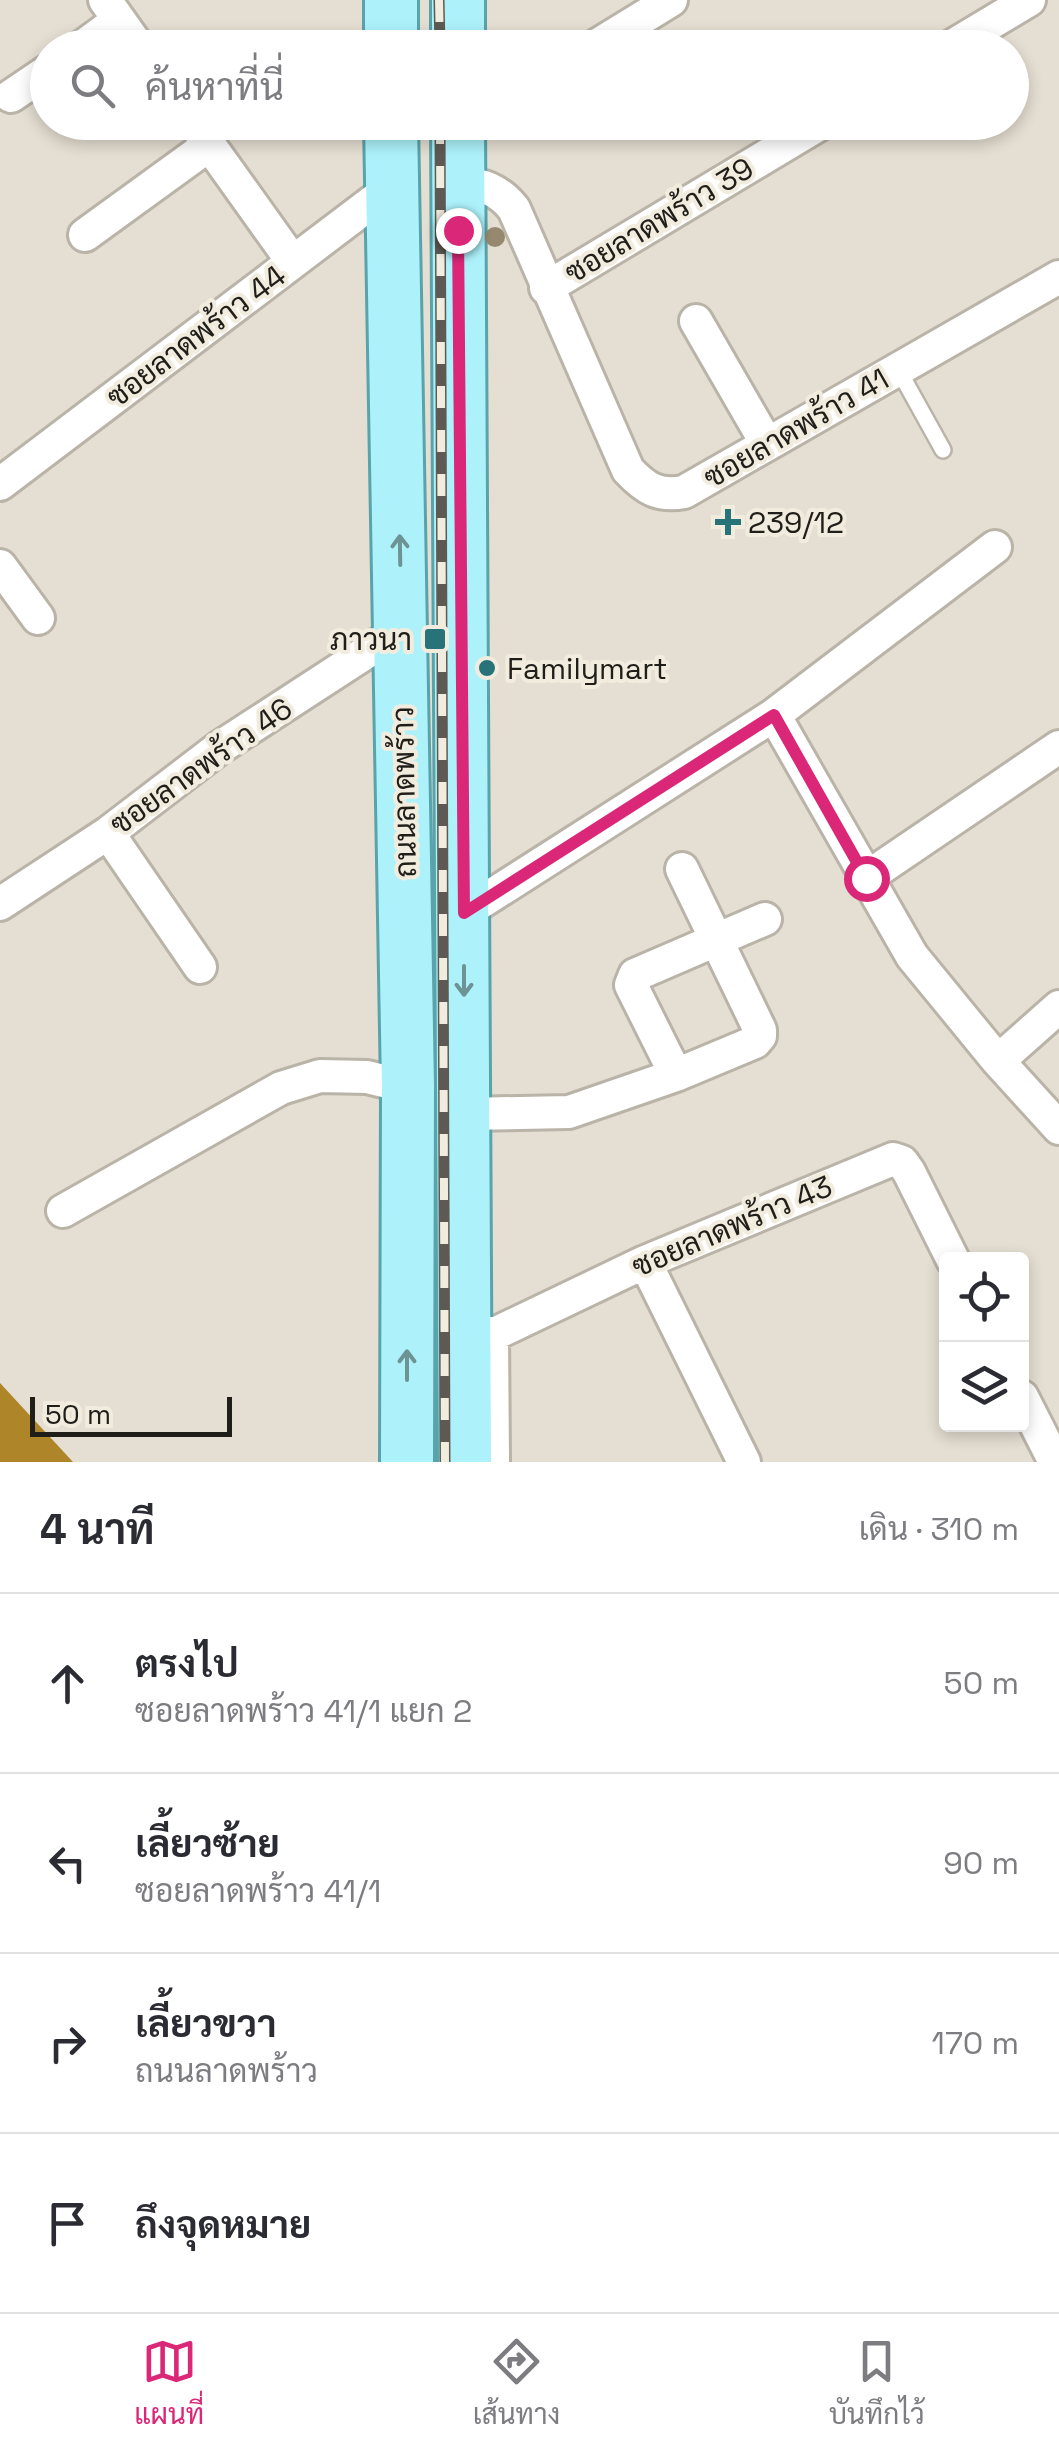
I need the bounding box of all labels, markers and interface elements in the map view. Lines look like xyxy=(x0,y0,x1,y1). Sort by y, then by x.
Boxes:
search box xyxy=(30,30,1029,140)
icon: search xyxy=(65,58,120,113)
text: ค้นหาที่นี่ xyxy=(145,63,284,111)
street label: ซอยลาดพร้าว 39 xyxy=(557,148,760,292)
route end xyxy=(436,208,482,254)
street label: ซอยลาดพร้าว 44 xyxy=(98,255,293,416)
street label: ซอยลาดพร้าว 41 xyxy=(696,358,895,497)
place label: 239/12 xyxy=(748,503,844,542)
marker: 239/12 xyxy=(717,511,739,533)
one-way arrow xyxy=(391,534,410,566)
place label: ภาวนา xyxy=(330,620,412,659)
marker: ภาวนา xyxy=(422,626,448,652)
place label: Familymart xyxy=(507,649,667,688)
marker: Familymart xyxy=(476,657,498,679)
street label: ซอยลาดพร้าว 46 xyxy=(102,688,300,843)
street label: ถนนลาดพร้าว xyxy=(382,706,425,878)
route start xyxy=(844,856,890,902)
one-way arrow xyxy=(454,964,474,996)
street label: ซอยลาดพร้าว 43 xyxy=(626,1165,838,1286)
map controls xyxy=(939,1252,1029,1432)
button: locate xyxy=(939,1252,1029,1342)
button: layers xyxy=(939,1342,1029,1432)
one-way arrow xyxy=(398,1349,416,1382)
scale bar xyxy=(30,1392,232,1436)
text: 50 m xyxy=(45,1396,111,1432)
text: 4 นาที xyxy=(40,1503,155,1556)
text: เดิน · 310 m xyxy=(859,1509,1019,1549)
text: ตรงไป xyxy=(135,1640,239,1688)
icon: ahead xyxy=(40,1656,95,1711)
text: 50 m xyxy=(944,1663,1019,1703)
text: ซอยลาดพร้าว 41/1 แยก 2 xyxy=(135,1691,472,1731)
text: เลี้ยวซ้าย xyxy=(135,1820,280,1868)
icon: left xyxy=(40,1836,95,1891)
text: 90 m xyxy=(943,1843,1019,1883)
text: ซอยลาดพร้าว 41/1 xyxy=(135,1871,381,1911)
text: เลี้ยวขวา xyxy=(135,2000,277,2048)
icon: right xyxy=(40,2016,95,2071)
text: 170 m xyxy=(932,2023,1019,2063)
text: ถนนลาดพร้าว xyxy=(135,2051,318,2091)
icon: arrive xyxy=(40,2196,95,2251)
text: ถึงจุดหมาย xyxy=(135,2201,311,2249)
tab: แผนที่ xyxy=(134,2334,204,2432)
tab: เส้นทาง xyxy=(473,2334,560,2432)
tab: บันทึกไว้ xyxy=(829,2334,925,2432)

